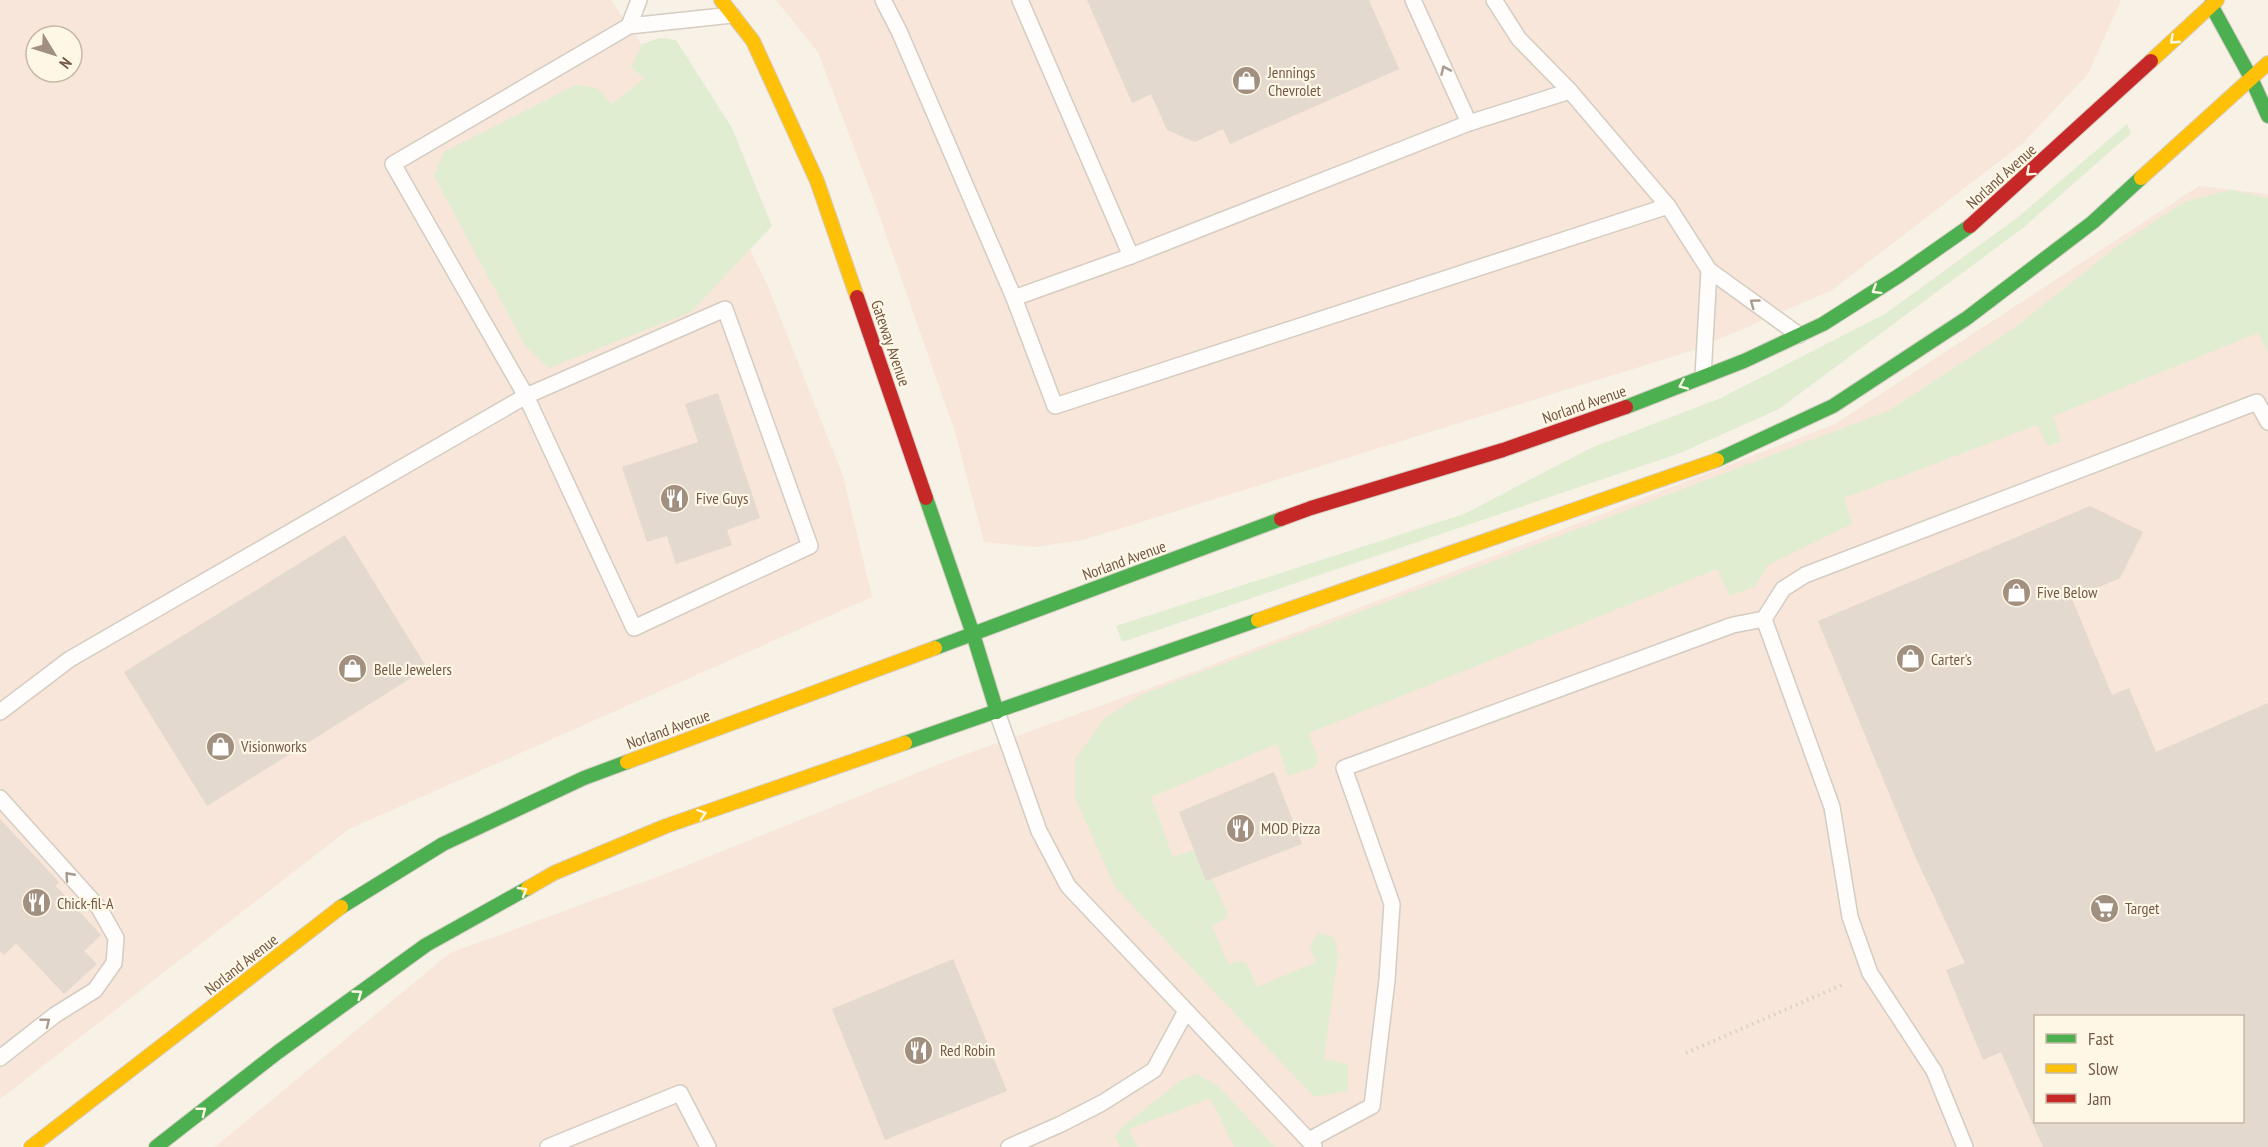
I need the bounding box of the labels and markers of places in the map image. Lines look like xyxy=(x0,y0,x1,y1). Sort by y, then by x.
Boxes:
place label: Jennings Chevrolet xyxy=(1267,62,1322,100)
shop icon: Jennings Chevrolet xyxy=(1231,65,1263,97)
restaurant icon: Five Guys xyxy=(659,482,691,514)
place label: Five Guys xyxy=(696,488,749,508)
shop icon: Five Below xyxy=(2000,576,2032,608)
place label: Five Below xyxy=(2037,582,2098,602)
shop icon: Carter's xyxy=(1894,643,1926,675)
place label: Carter's xyxy=(1931,649,1972,669)
shop icon: Belle Jewelers xyxy=(337,653,369,685)
place label: Belle Jewelers xyxy=(374,659,452,679)
shop icon: Visionworks xyxy=(204,730,236,762)
place label: Visionworks xyxy=(240,736,307,756)
restaurant icon: MOD Pizza xyxy=(1224,812,1256,844)
place label: MOD Pizza xyxy=(1261,818,1320,838)
restaurant icon: Chick-fil-A xyxy=(20,887,52,919)
supermarket icon: Target xyxy=(2088,892,2120,924)
place label: Chick-fil-A xyxy=(57,893,114,913)
place label: Target xyxy=(2125,898,2160,918)
restaurant icon: Red Robin xyxy=(903,1034,935,1066)
place label: Red Robin xyxy=(940,1040,995,1060)

